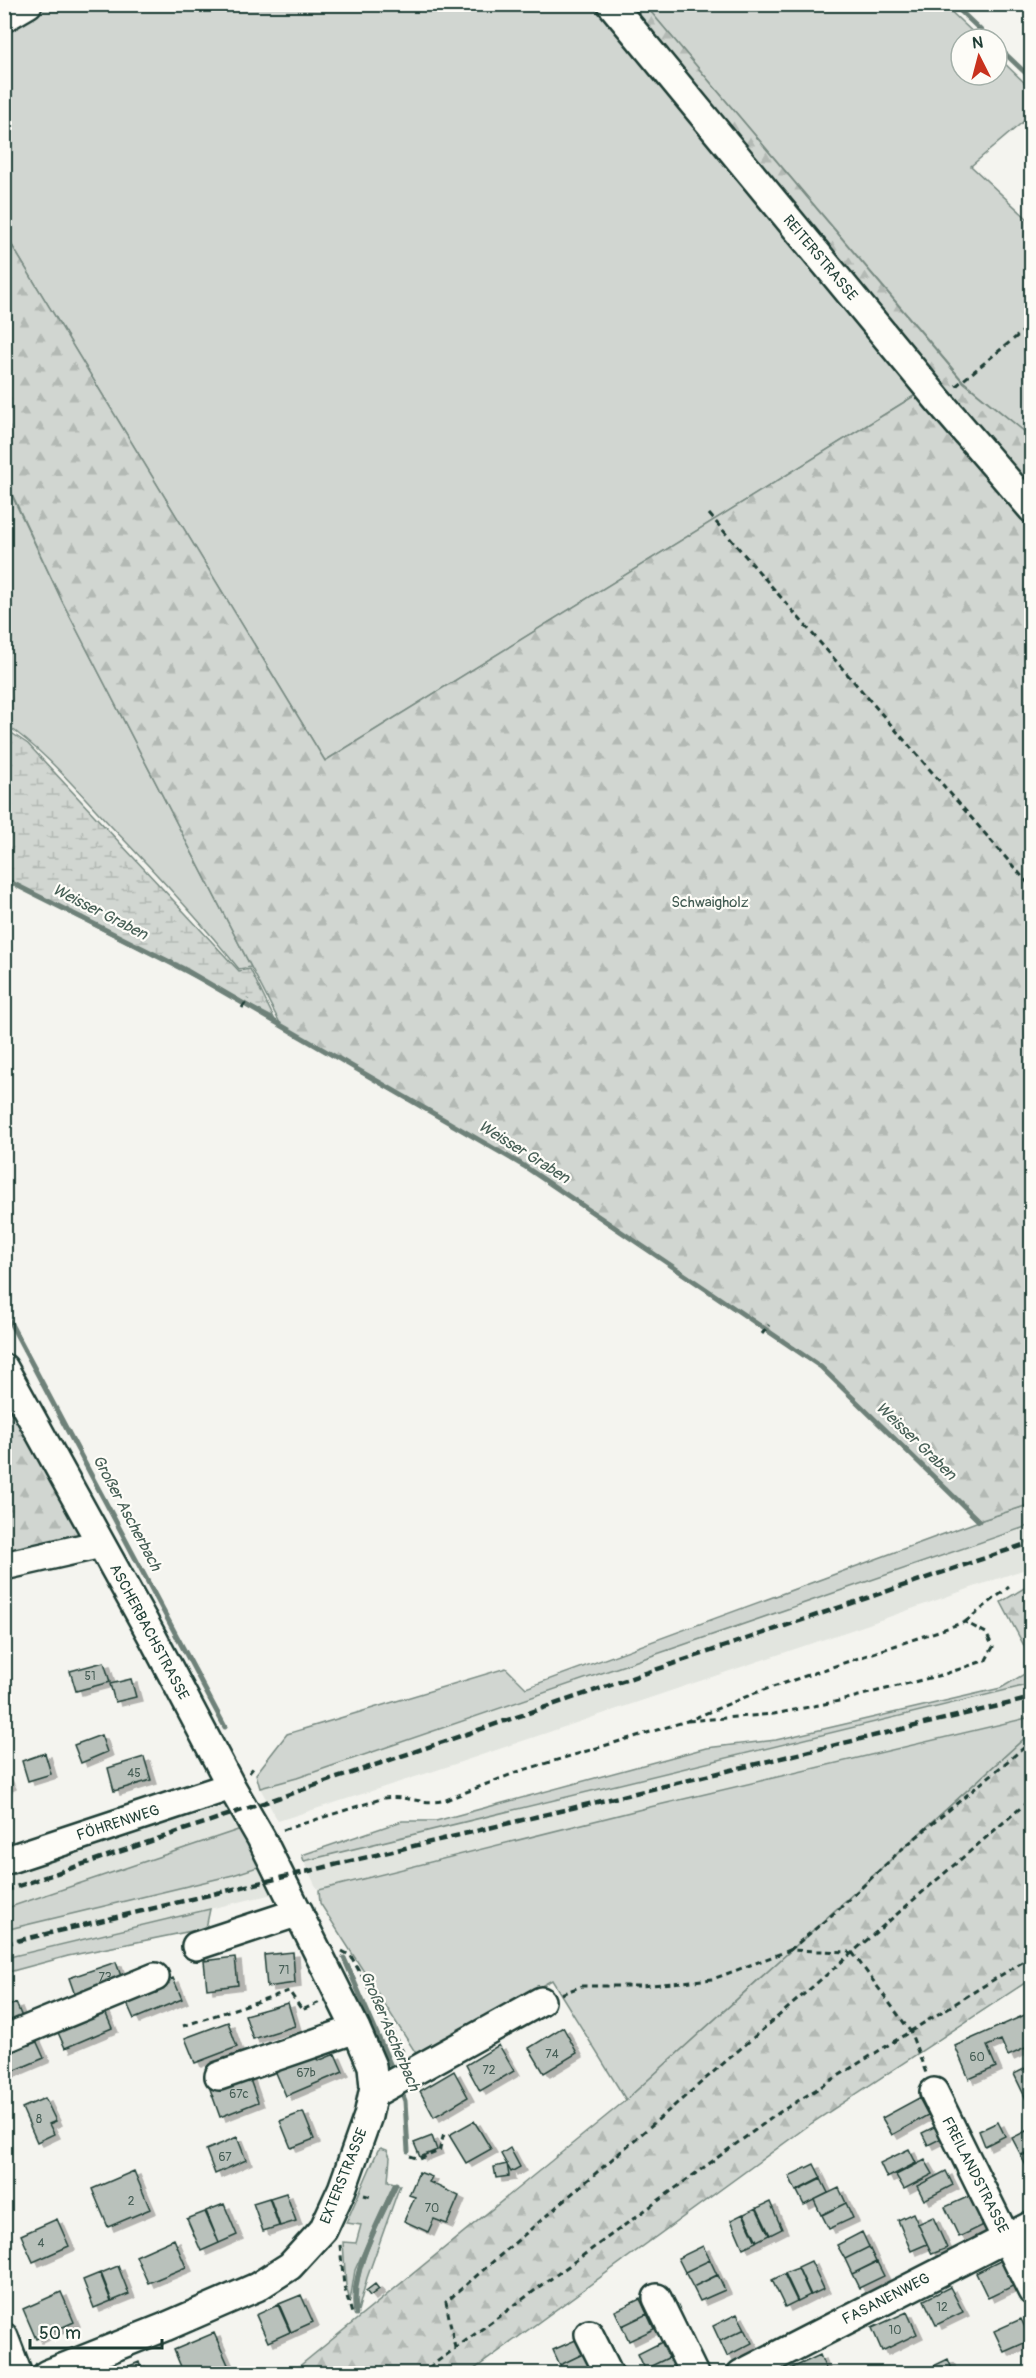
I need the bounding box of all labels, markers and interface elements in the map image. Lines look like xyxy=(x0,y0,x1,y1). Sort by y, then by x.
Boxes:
north arrow xyxy=(949,27,1009,87)
text: N xyxy=(971,33,984,54)
street label: REITERSTRASSE xyxy=(779,211,862,305)
water label: Weisser Graben xyxy=(49,879,152,945)
park label: Schwaigholz xyxy=(671,893,749,912)
water label: Weisser Graben xyxy=(475,1116,574,1189)
water label: Weisser Graben xyxy=(872,1398,961,1485)
water label: Großer Ascherbach xyxy=(88,1452,167,1576)
street label: ASCHERBACHSTRASSE xyxy=(105,1561,193,1704)
house number: 51 xyxy=(84,1669,96,1684)
house number: 45 xyxy=(127,1766,141,1781)
street label: FÖHRENWEG xyxy=(74,1801,162,1845)
house number: 71 xyxy=(278,1963,290,1978)
water label: Großer Ascherbach xyxy=(356,1968,425,2095)
house number: 73 xyxy=(98,1970,112,1985)
house number: 74 xyxy=(545,2047,559,2062)
house number: 60 xyxy=(969,2050,985,2065)
house number: 72 xyxy=(482,2063,496,2078)
house number: 67b xyxy=(296,2066,316,2081)
house number: 67c xyxy=(229,2087,249,2102)
house number: 8 xyxy=(36,2112,42,2127)
street label: FREILANDSTRASSE xyxy=(937,2114,1013,2237)
street label: EXTERSTRASSE xyxy=(316,2125,372,2227)
house number: 67 xyxy=(218,2150,232,2165)
house number: 2 xyxy=(128,2194,135,2209)
house number: 70 xyxy=(425,2201,439,2216)
house number: 4 xyxy=(38,2236,45,2251)
street label: FASANENWEG xyxy=(839,2269,933,2329)
house number: 12 xyxy=(936,2300,948,2315)
scale bar xyxy=(30,2312,162,2350)
text: 50 m xyxy=(39,2322,81,2345)
house number: 10 xyxy=(889,2323,901,2338)

